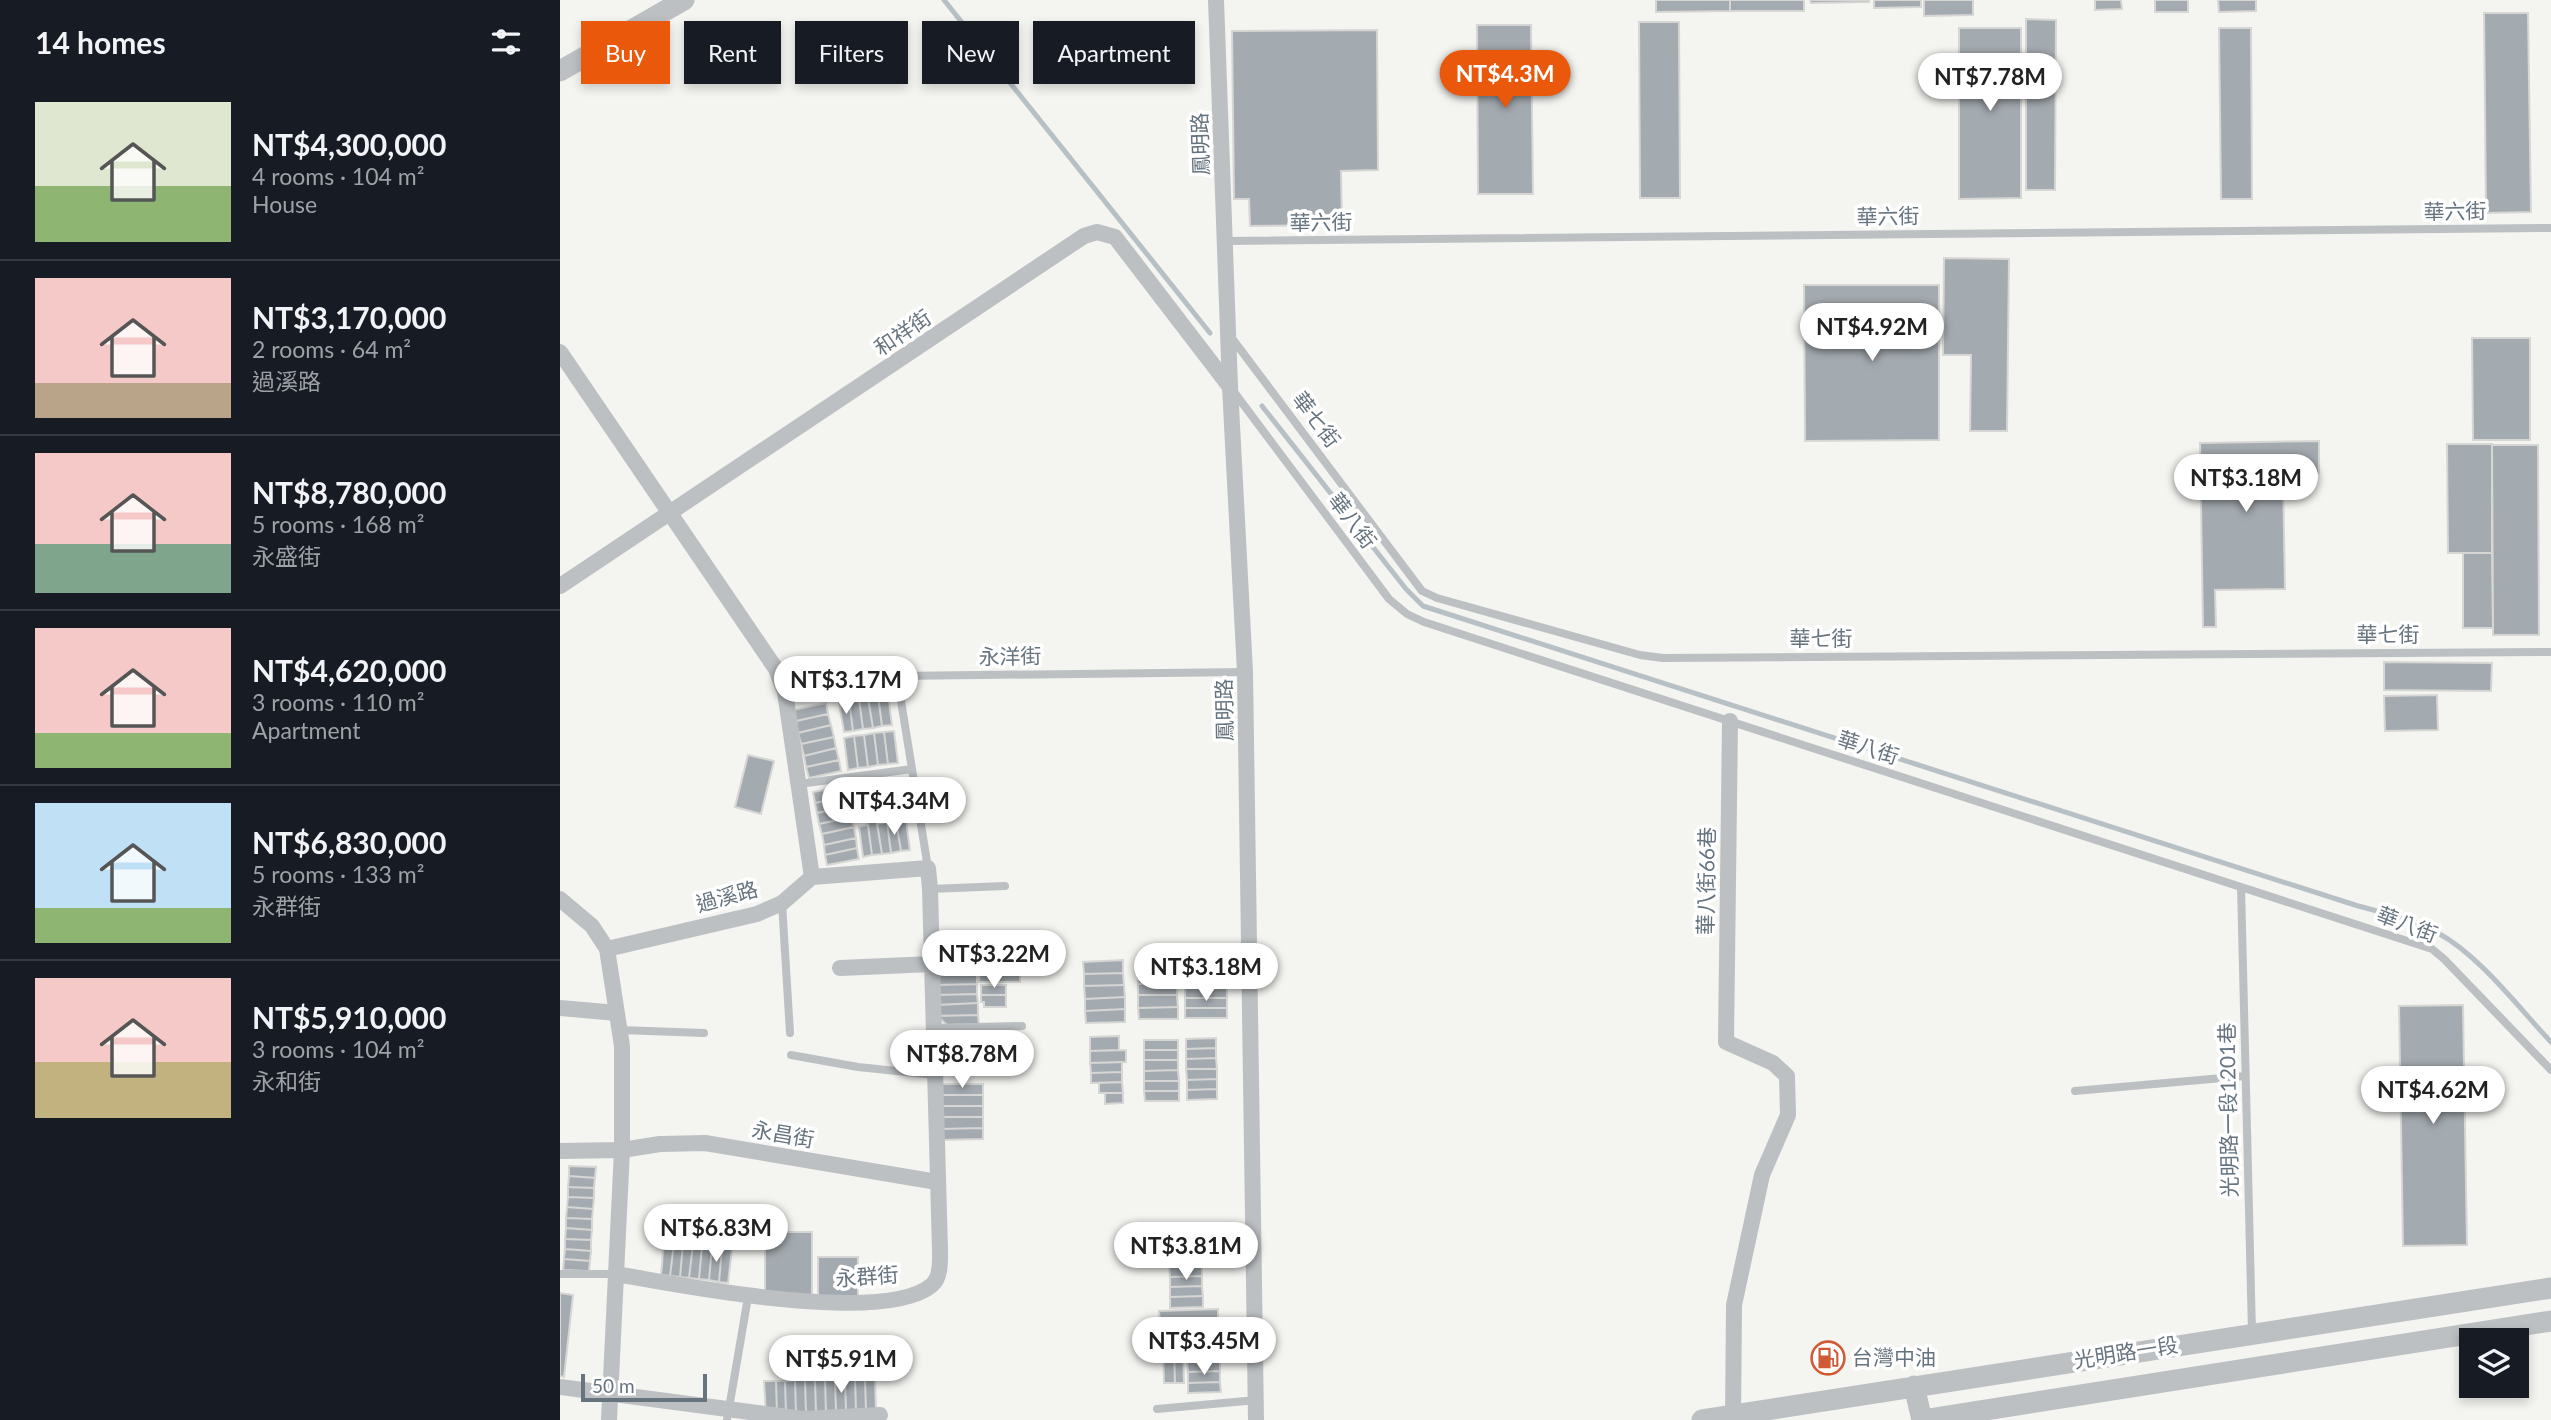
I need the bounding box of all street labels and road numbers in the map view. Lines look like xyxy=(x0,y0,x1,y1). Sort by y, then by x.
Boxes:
street label: 鳳明路 xyxy=(1186,112,1213,176)
street label: 華六街 xyxy=(2423,197,2487,224)
street label: 華六街 xyxy=(1856,202,1920,229)
street label: 華六街 xyxy=(1289,208,1353,235)
street label: 和祥街 xyxy=(869,304,935,360)
street label: 華七街 xyxy=(1288,386,1346,452)
street label: 華八街 xyxy=(1324,487,1382,553)
street label: 華七街 xyxy=(2357,621,2420,646)
street label: 華七街 xyxy=(1790,625,1853,650)
street label: 永洋街 xyxy=(978,642,1042,669)
street label: 鳳明路 xyxy=(1210,678,1237,742)
street label: 華八街 xyxy=(1835,725,1902,768)
street label: 華八街66巷 xyxy=(1692,827,1719,935)
street label: 過溪路 xyxy=(693,875,760,916)
street label: 華八街 xyxy=(2374,901,2441,947)
street label: 光明路一段1201巷 xyxy=(2213,1022,2242,1198)
street label: 永昌街 xyxy=(750,1116,816,1151)
street label: 永群街 xyxy=(835,1261,899,1290)
street label: 光明路一段 xyxy=(2072,1331,2180,1372)

